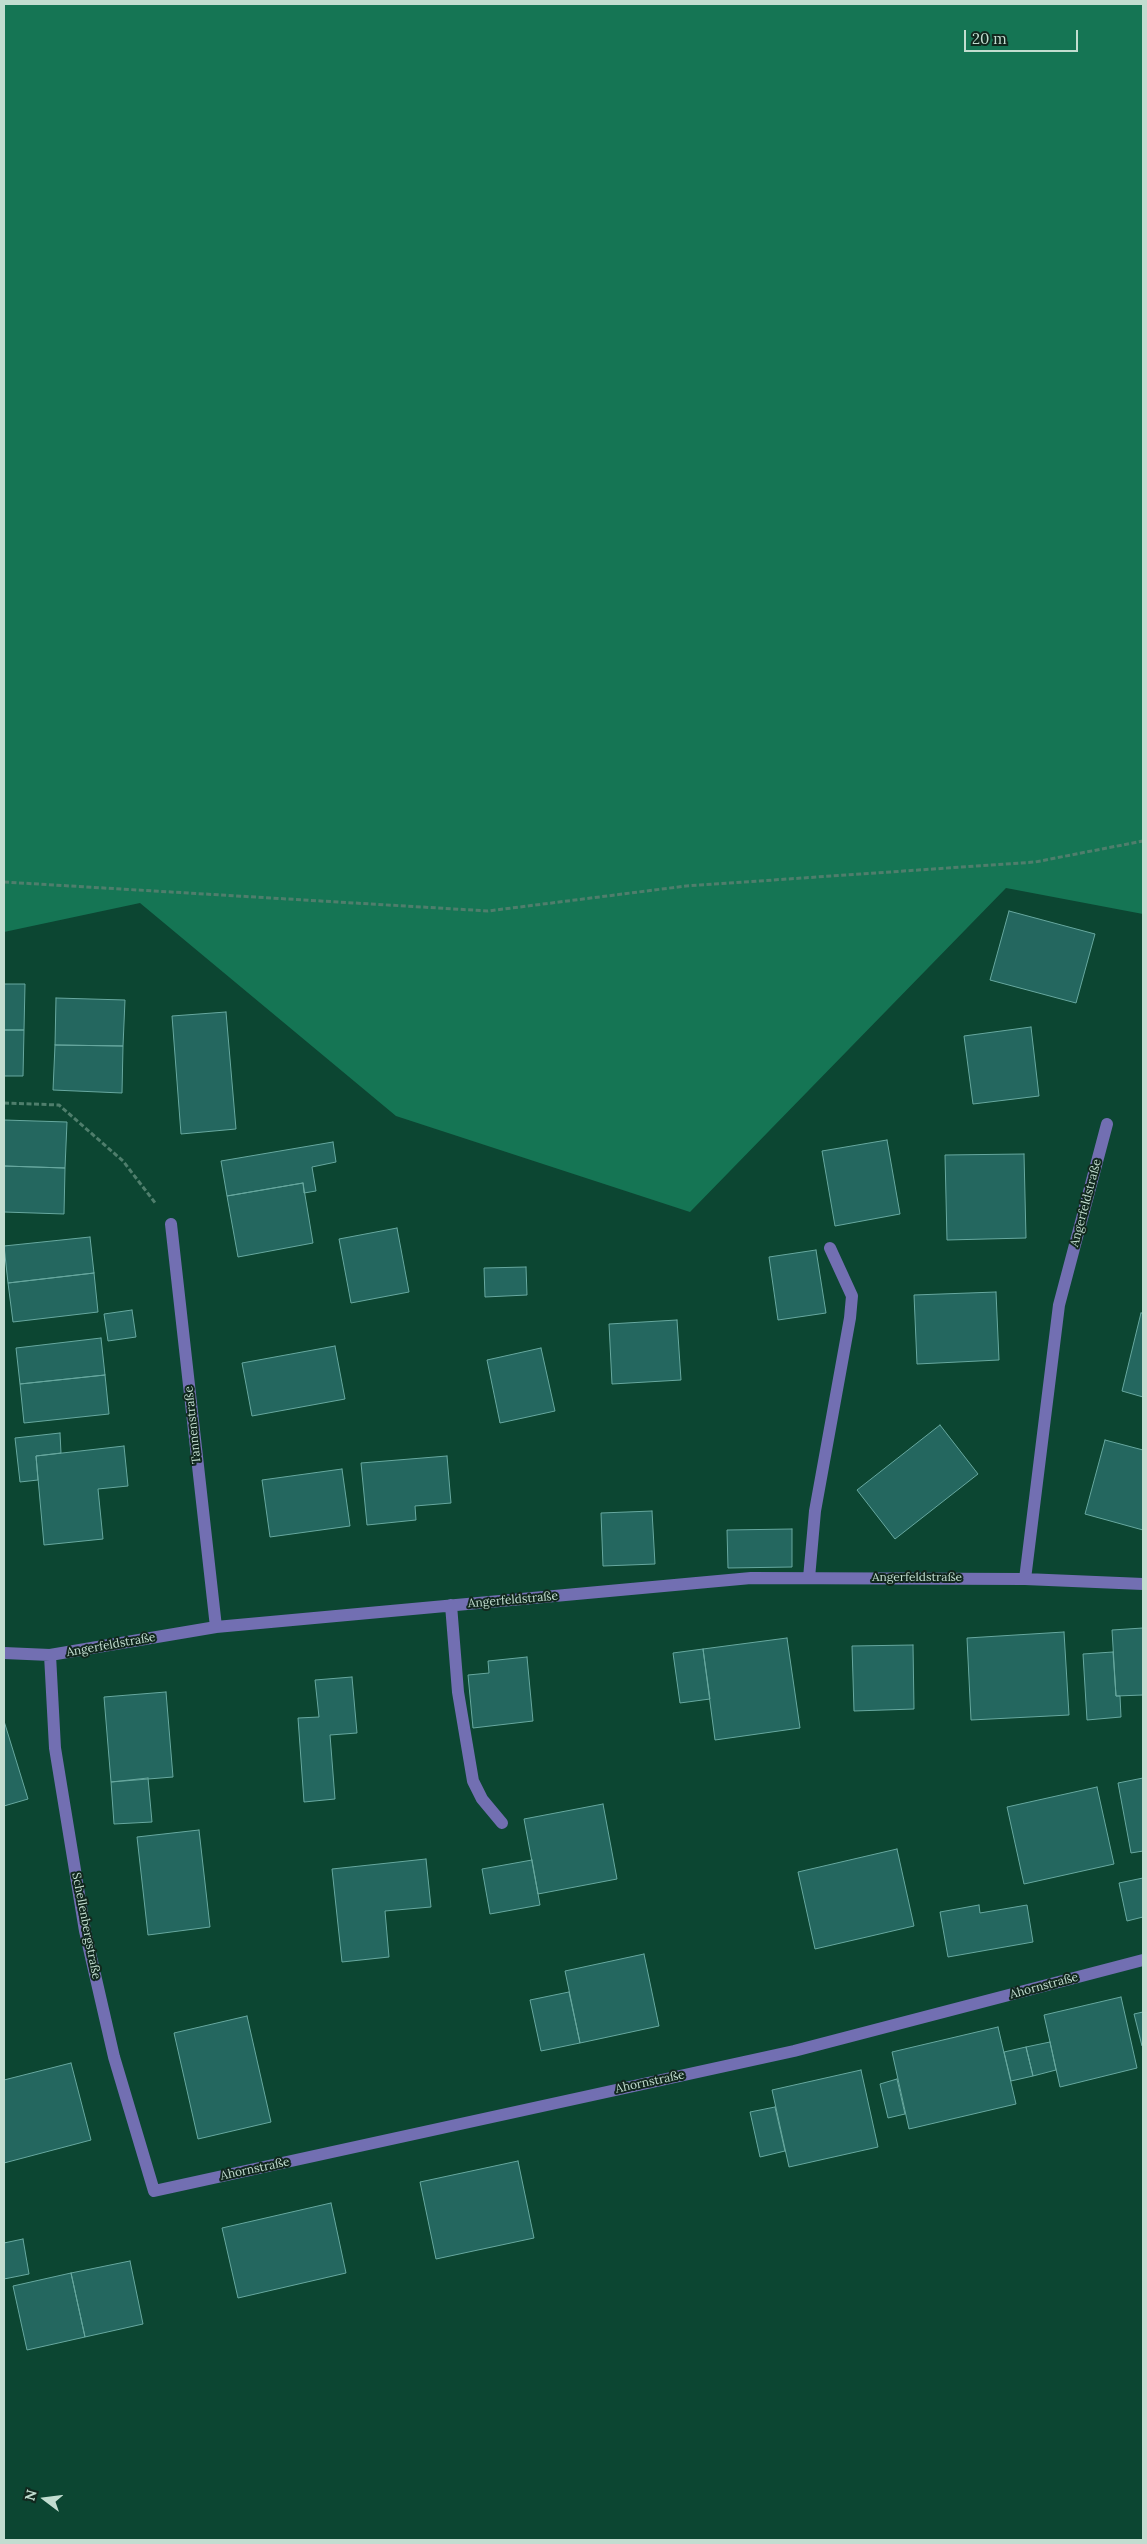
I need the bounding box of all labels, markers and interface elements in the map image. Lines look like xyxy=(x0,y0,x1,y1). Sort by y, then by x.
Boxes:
scale bar xyxy=(967,20,1081,52)
text: 20 m xyxy=(972,29,1007,48)
street label: Angerfeldstraße xyxy=(1067,1158,1105,1248)
street label: Tannenstraße xyxy=(182,1385,204,1465)
street label: Angerfeldstraße xyxy=(872,1571,962,1585)
street label: Angerfeldstraße xyxy=(467,1589,559,1611)
street label: Angerfeldstraße xyxy=(65,1630,157,1660)
street label: Schellenbergstraße xyxy=(69,1871,103,1981)
street label: Ahornstraße xyxy=(1008,1970,1080,2002)
street label: Ahornstraße xyxy=(614,2068,686,2096)
street label: Ahornstraße xyxy=(219,2155,291,2183)
north arrow xyxy=(20,2474,70,2524)
text: N xyxy=(20,2488,41,2503)

